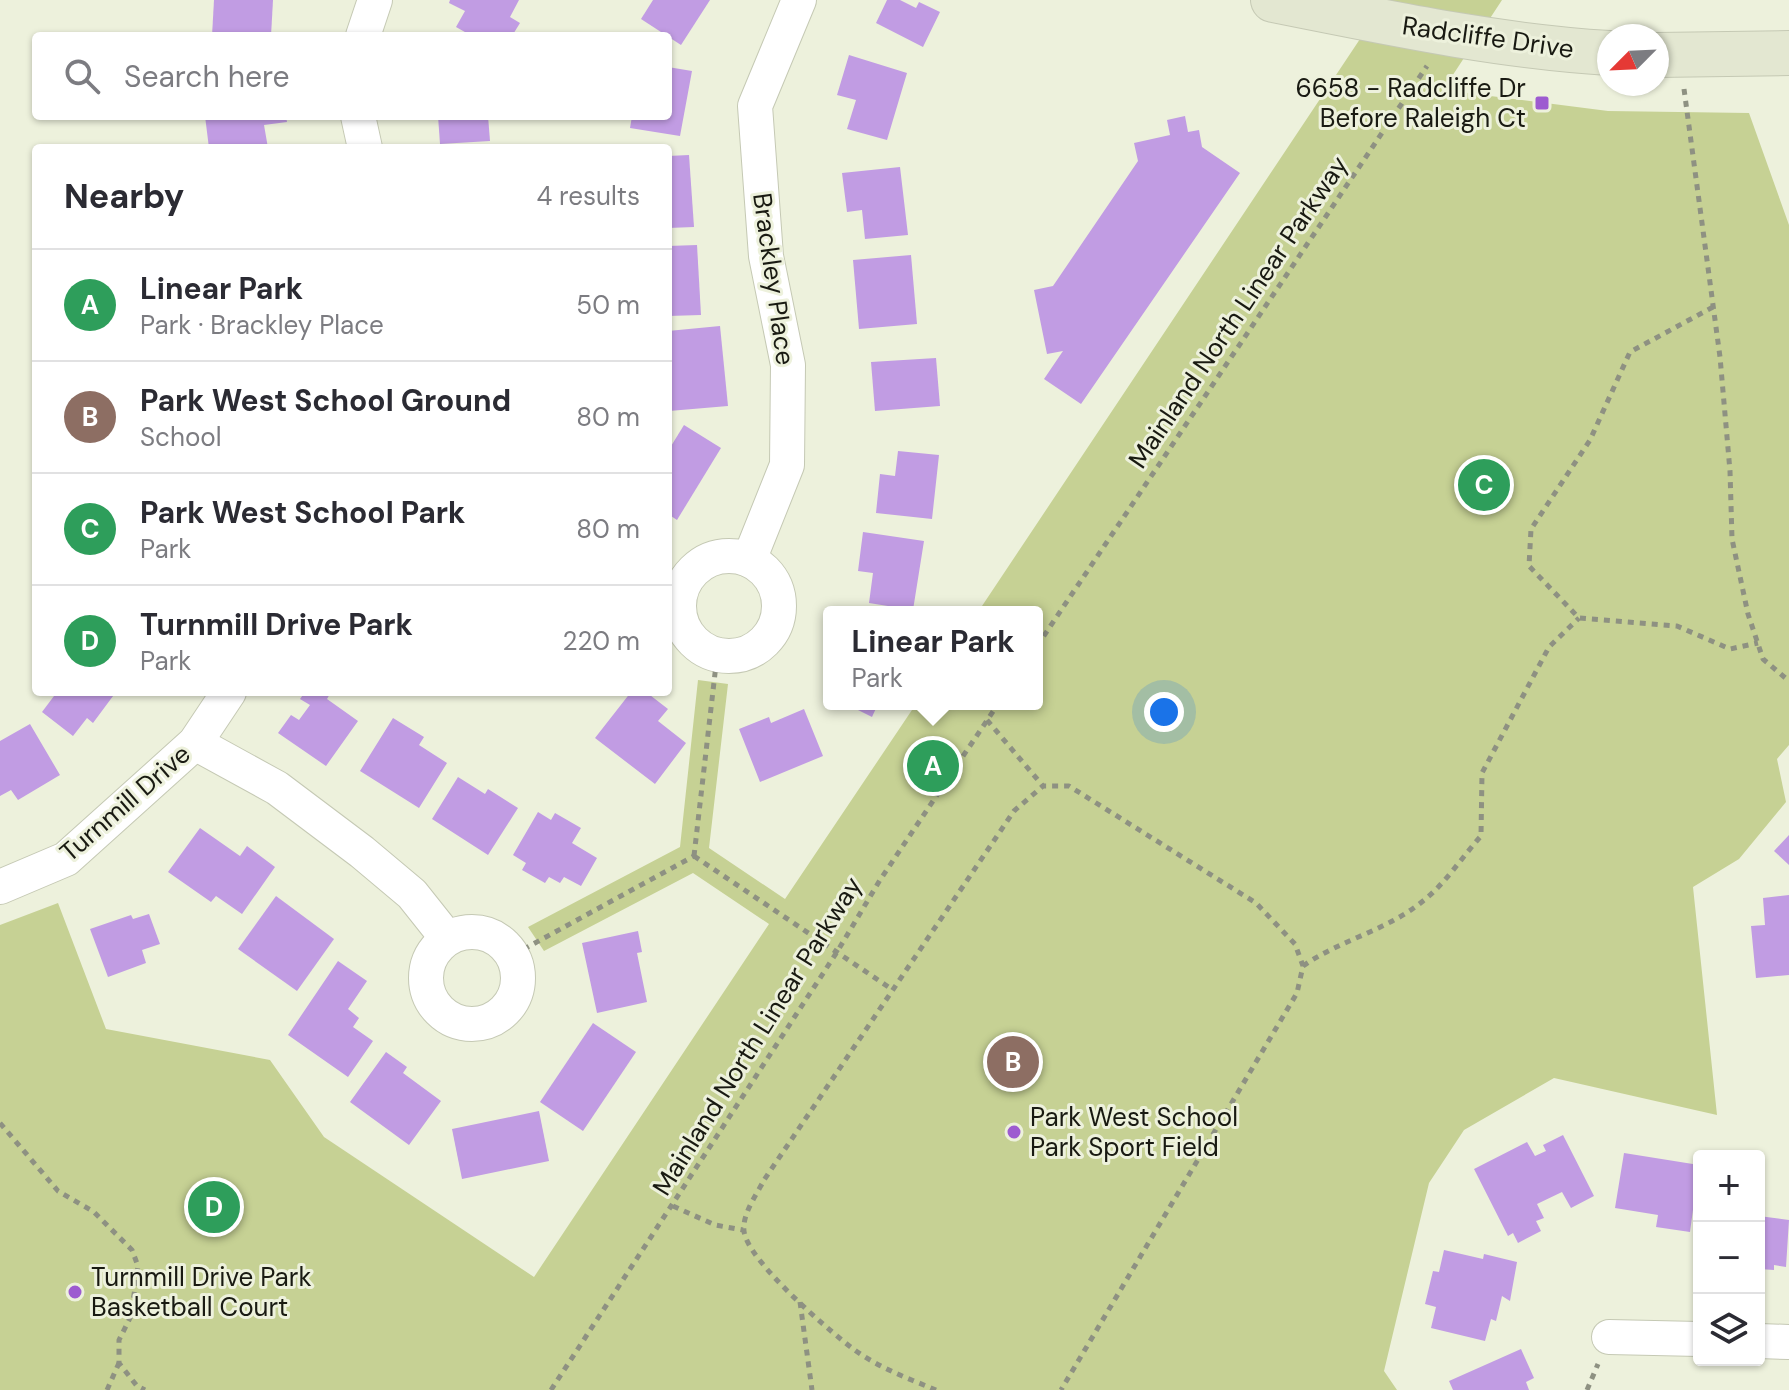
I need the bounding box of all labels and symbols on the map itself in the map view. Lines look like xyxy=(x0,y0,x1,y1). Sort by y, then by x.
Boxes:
street label: Radcliffe Drive xyxy=(1400,8,1576,66)
north arrow xyxy=(1597,24,1669,96)
place label: 6658 - Radcliffe Dr Before Raleigh Ct xyxy=(1296,71,1526,135)
marker: 6658 - Radcliffe Dr Before Raleigh Ct xyxy=(1533,94,1551,112)
street label: Mainland North Linear Parkway xyxy=(1121,149,1355,475)
street label: Brackley Place xyxy=(745,191,803,367)
pin: C xyxy=(1458,455,1510,515)
your location xyxy=(1144,692,1184,732)
pin: A xyxy=(907,736,959,796)
street label: Turnmill Drive xyxy=(53,737,197,869)
street label: Mainland North Linear Parkway xyxy=(645,870,869,1202)
pin: B xyxy=(987,1032,1039,1092)
place label: Park West School Park Sport Field xyxy=(1030,1100,1238,1164)
marker: Park West School Park Sport Field xyxy=(1005,1123,1023,1141)
pin: D xyxy=(188,1177,240,1237)
place label: Turnmill Drive Park Basketball Court xyxy=(91,1260,311,1324)
marker: Turnmill Drive Park Basketball Court xyxy=(66,1283,84,1301)

